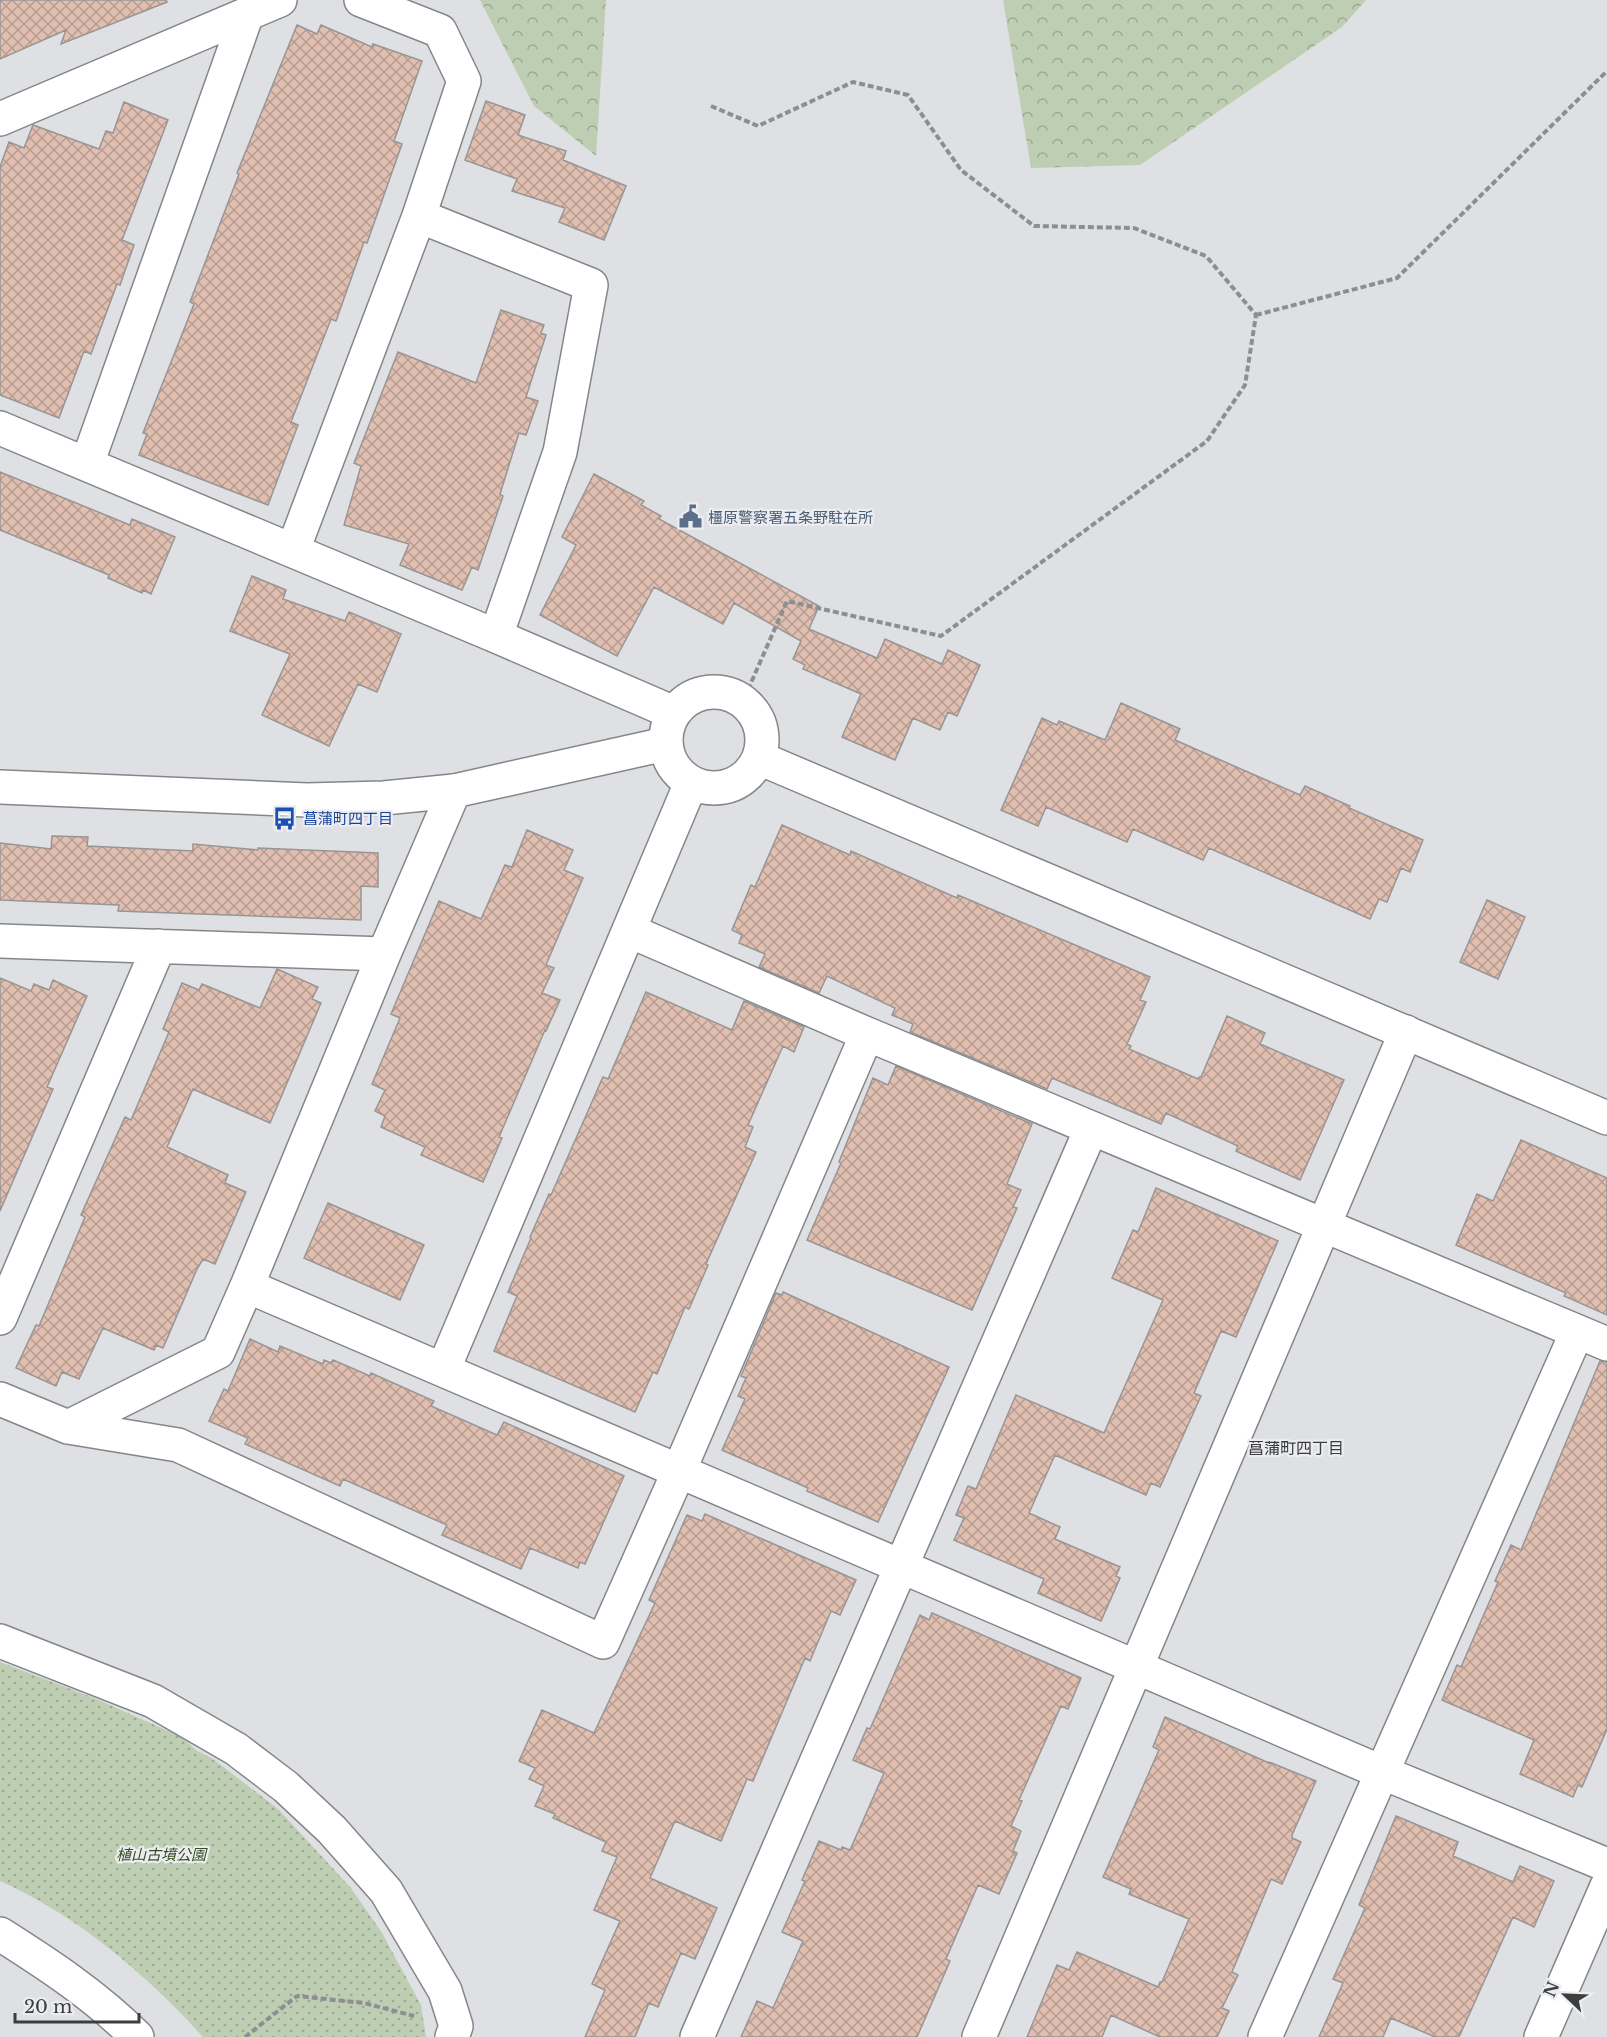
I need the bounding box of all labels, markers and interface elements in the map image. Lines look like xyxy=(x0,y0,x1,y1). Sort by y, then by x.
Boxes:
public building icon: 橿原警察署五条野駐在所 xyxy=(677,504,703,530)
place label: 橿原警察署五条野駐在所 xyxy=(708,508,873,527)
bus stop icon: 菖蒲町四丁目 xyxy=(272,805,298,831)
place label: 菖蒲町四丁目 xyxy=(303,809,393,828)
district label: 菖蒲町四丁目 xyxy=(1248,1438,1344,1458)
park label: 植山古墳公園 xyxy=(116,1845,208,1864)
north arrow xyxy=(1535,1965,1595,2025)
text: N xyxy=(1539,1978,1563,2000)
scale bar xyxy=(15,1986,140,2024)
text: 20 m xyxy=(24,1996,72,2018)

